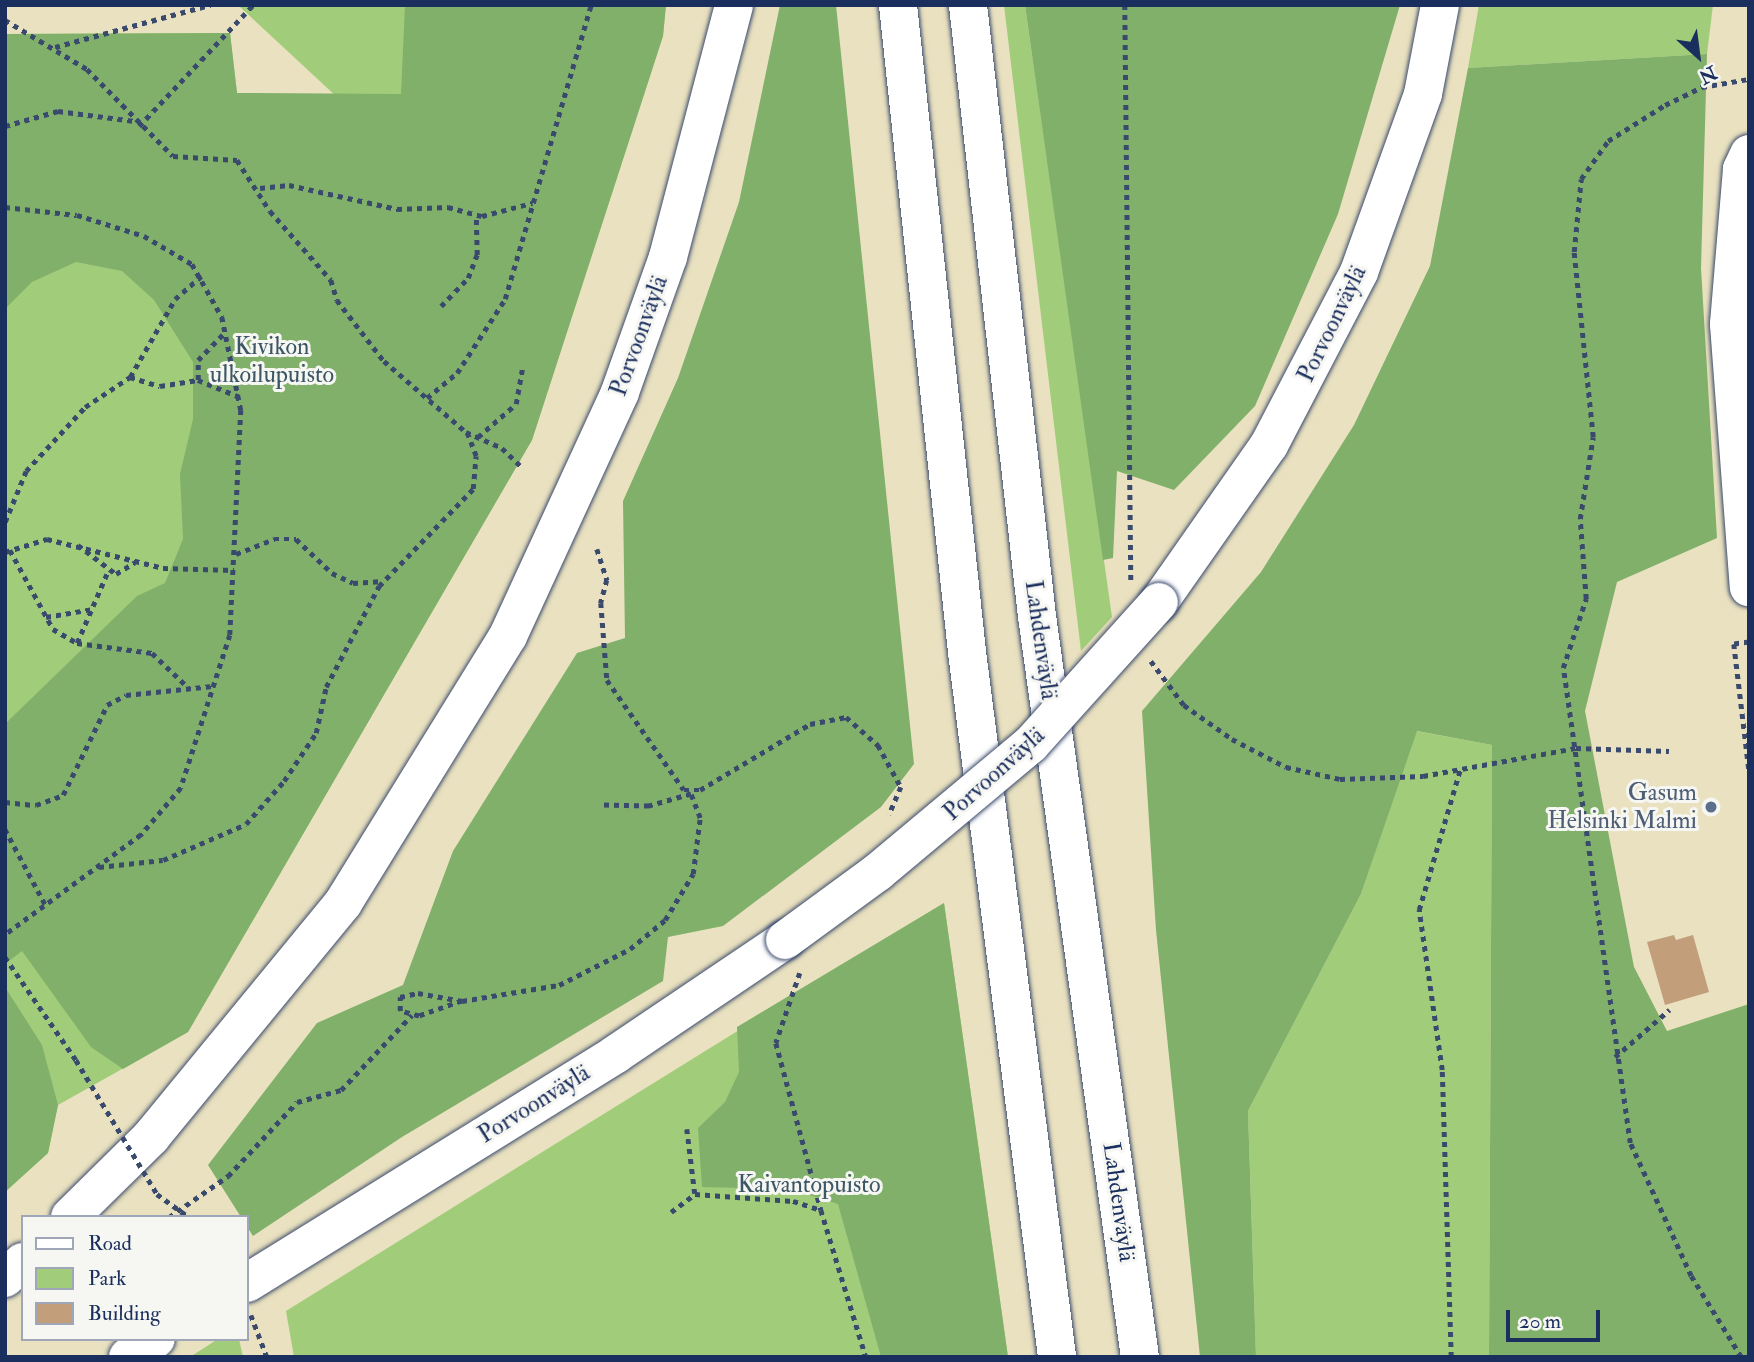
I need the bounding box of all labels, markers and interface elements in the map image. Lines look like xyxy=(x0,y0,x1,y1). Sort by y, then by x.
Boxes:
north arrow xyxy=(1663,21,1733,91)
text: N xyxy=(1695,60,1721,89)
street label: Porvoonväylä xyxy=(1291,261,1373,387)
street label: Porvoonväylä xyxy=(604,272,674,400)
park label: Kivikon ulkoilupuisto xyxy=(210,333,334,389)
street label: Lahdenväylä xyxy=(1018,579,1064,701)
street label: Porvoonväylä xyxy=(938,721,1050,827)
place label: Gasum Helsinki Malmi xyxy=(1547,779,1697,835)
marker: Gasum Helsinki Malmi xyxy=(1703,799,1719,815)
street label: Porvoonväylä xyxy=(473,1058,595,1150)
street label: Lahdenväylä xyxy=(1096,1141,1142,1263)
park label: Kaivantopuisto xyxy=(738,1171,880,1199)
legend xyxy=(21,1215,248,1341)
text: Road xyxy=(88,1230,132,1257)
text: Park xyxy=(88,1265,126,1292)
scale bar xyxy=(1509,1296,1604,1340)
text: Building xyxy=(88,1300,161,1327)
text: 20 m xyxy=(1519,1308,1561,1335)

